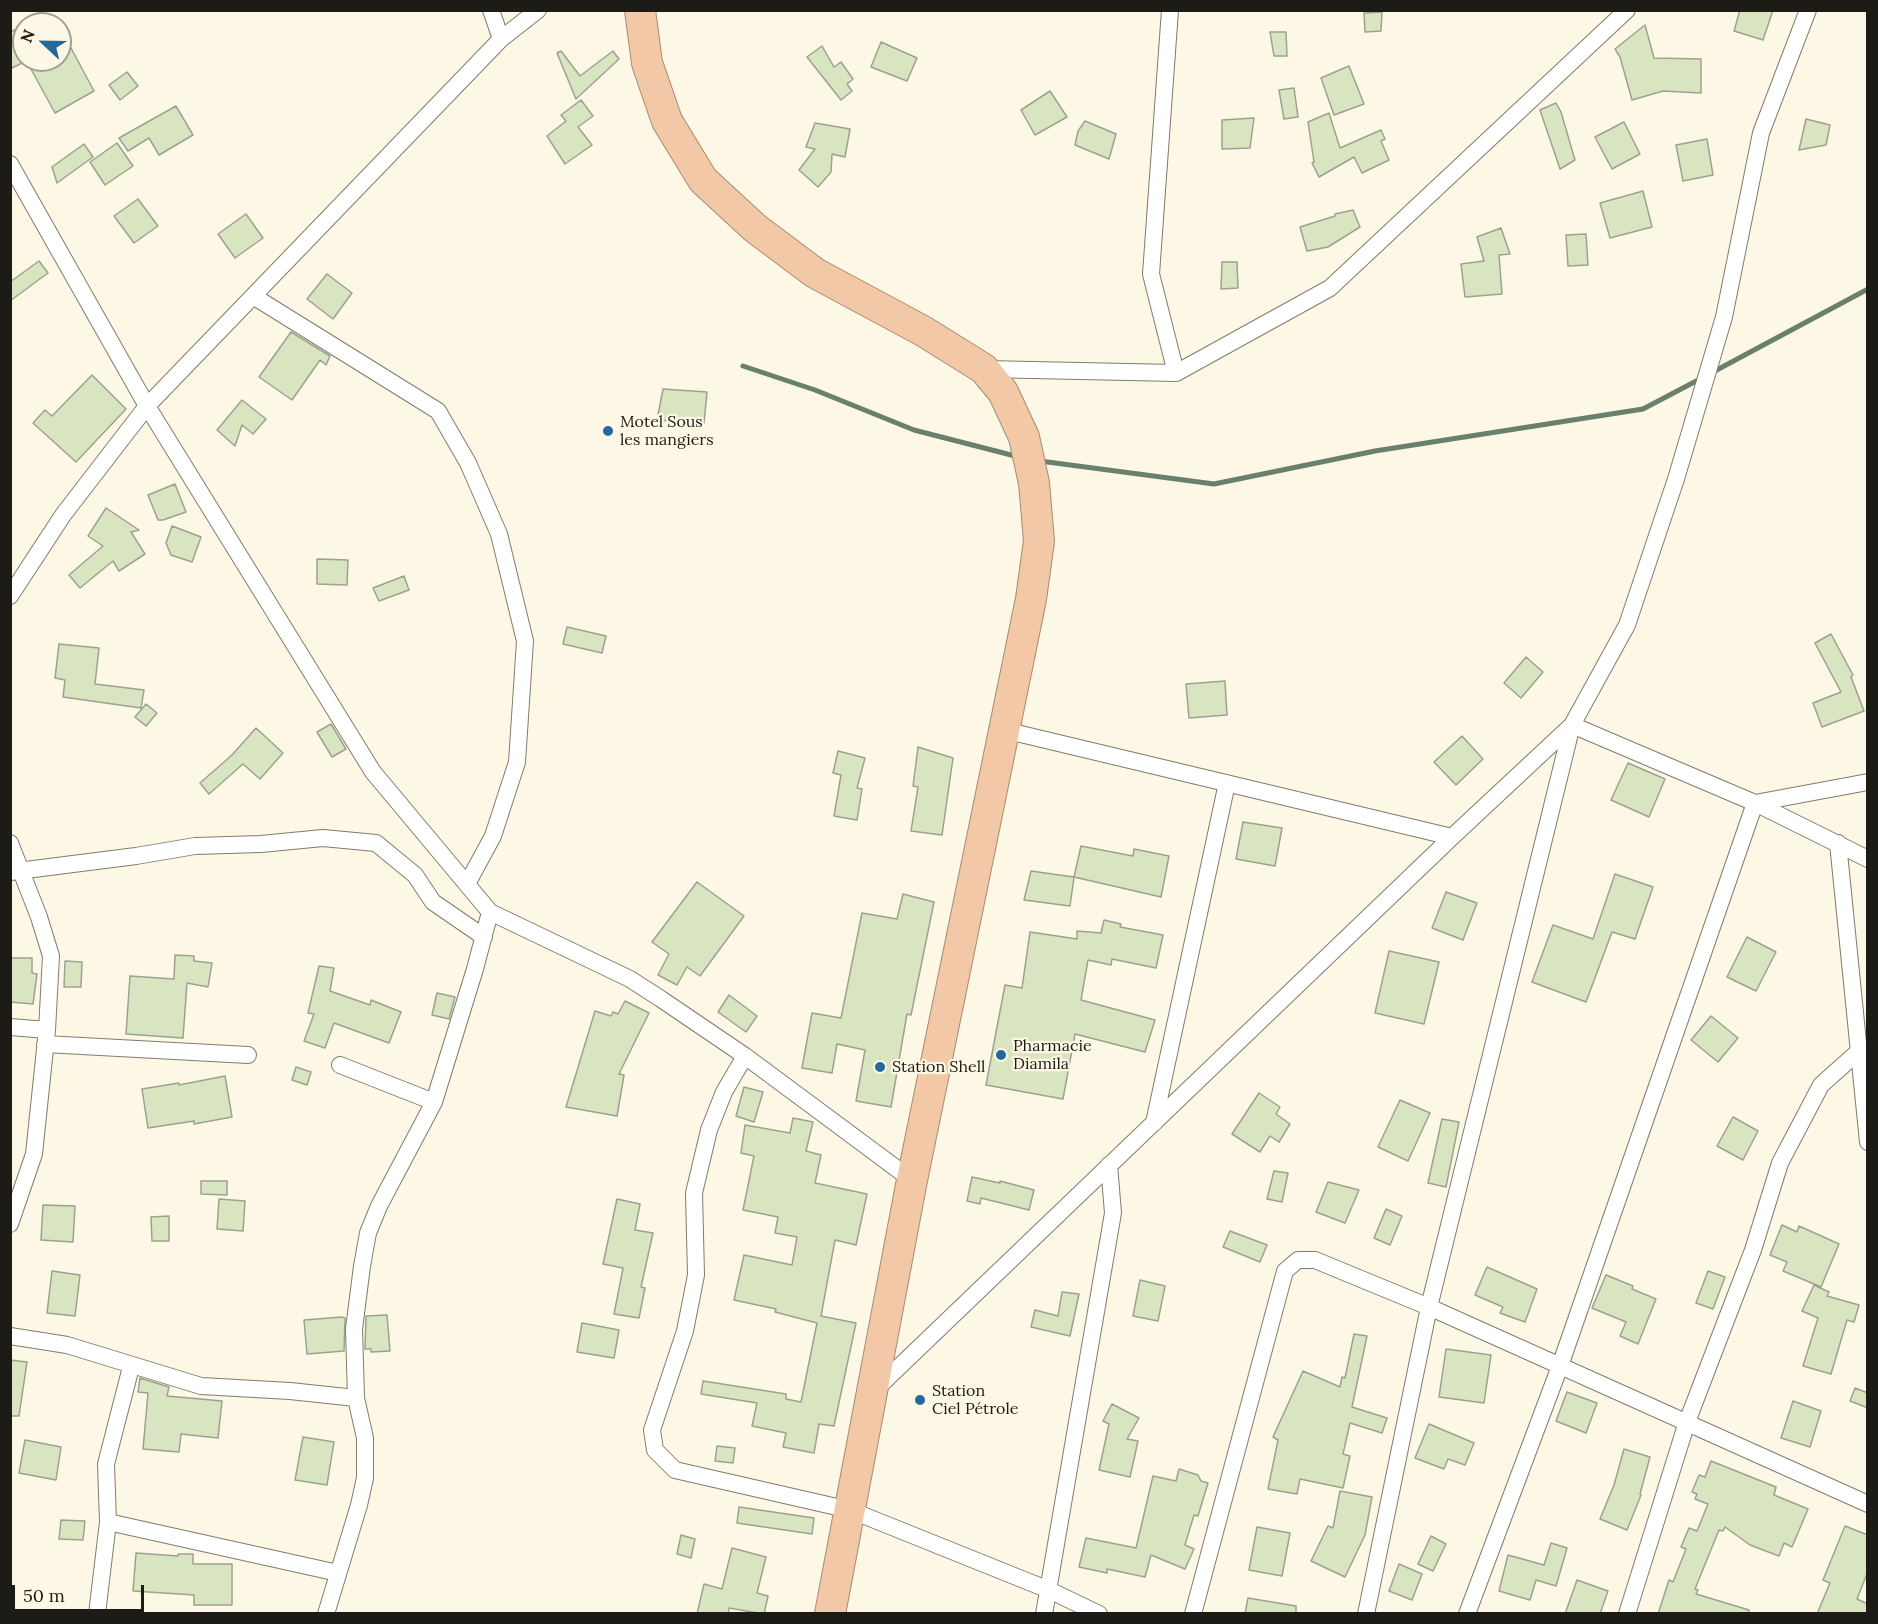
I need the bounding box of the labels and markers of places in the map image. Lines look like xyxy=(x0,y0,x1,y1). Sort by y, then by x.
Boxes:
place label: Motel Sous les mangiers xyxy=(620,412,714,450)
marker: Motel Sous les mangiers xyxy=(601,424,615,438)
place label: Pharmacie Diamila xyxy=(1013,1036,1092,1074)
marker: Pharmacie Diamila xyxy=(994,1048,1008,1062)
place label: Station Shell xyxy=(892,1057,985,1077)
marker: Station Shell xyxy=(873,1060,887,1074)
place label: Station Ciel Pétrole xyxy=(932,1381,1018,1419)
marker: Station Ciel Pétrole xyxy=(913,1393,927,1407)

